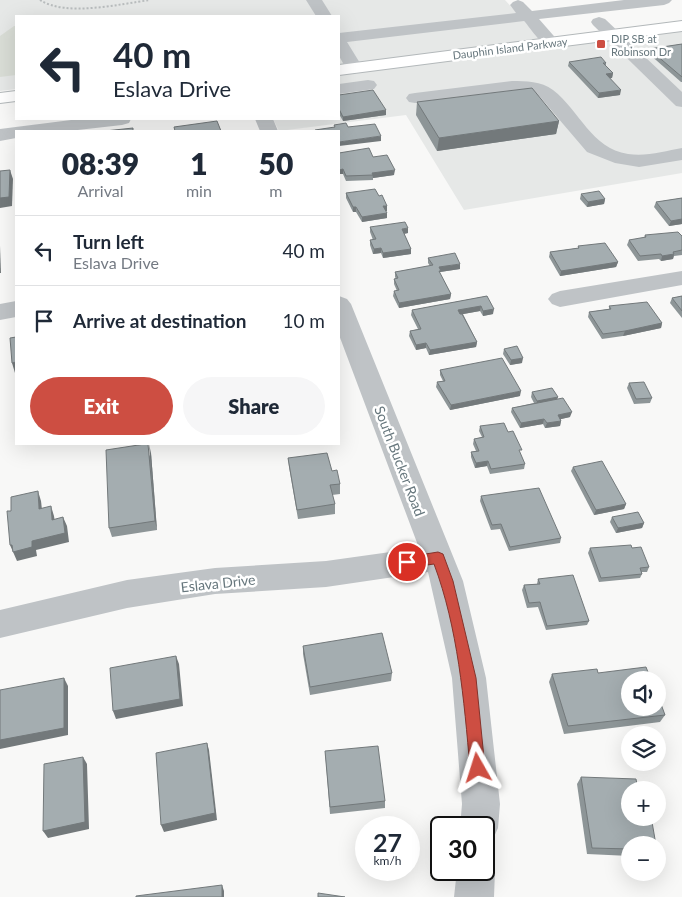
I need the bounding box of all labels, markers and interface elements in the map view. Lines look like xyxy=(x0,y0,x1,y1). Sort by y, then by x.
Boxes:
place label: DIP SB at Robinson Dr xyxy=(611,32,671,58)
text: 40 m xyxy=(113,33,191,75)
street label: Dauphin Island Parkway xyxy=(452,34,569,61)
icon: left xyxy=(30,35,95,100)
marker: DIP SB at Robinson Dr xyxy=(595,38,607,50)
text: Eslava Drive xyxy=(113,75,231,102)
text: 08:39 xyxy=(62,145,139,181)
text: 1 xyxy=(190,145,208,181)
text: 50 xyxy=(259,145,293,181)
text: Arrival xyxy=(77,181,124,200)
text: min xyxy=(186,181,212,200)
text: m xyxy=(269,181,283,200)
text: Turn left xyxy=(73,230,144,253)
icon: left xyxy=(30,237,58,265)
text: 40 m xyxy=(282,239,325,262)
text: Eslava Drive xyxy=(73,253,159,272)
icon: arrive xyxy=(30,307,58,335)
text: Arrive at destination xyxy=(73,309,246,332)
text: 10 m xyxy=(282,309,325,332)
button: Exit xyxy=(30,377,173,435)
button: Share xyxy=(183,377,325,435)
street label: South Bucker Road xyxy=(371,403,429,519)
pin xyxy=(386,541,428,583)
icon: arrive xyxy=(393,548,421,576)
street label: Eslava Drive xyxy=(180,571,256,595)
map controls xyxy=(621,671,666,881)
button: sound xyxy=(621,671,666,716)
button: layers xyxy=(621,726,666,771)
position arrow xyxy=(451,741,503,793)
button: + xyxy=(621,781,666,826)
speed limit sign: 30 xyxy=(430,816,495,881)
text: 27 xyxy=(373,827,402,857)
button: − xyxy=(621,836,666,881)
text: km/h xyxy=(373,853,402,868)

